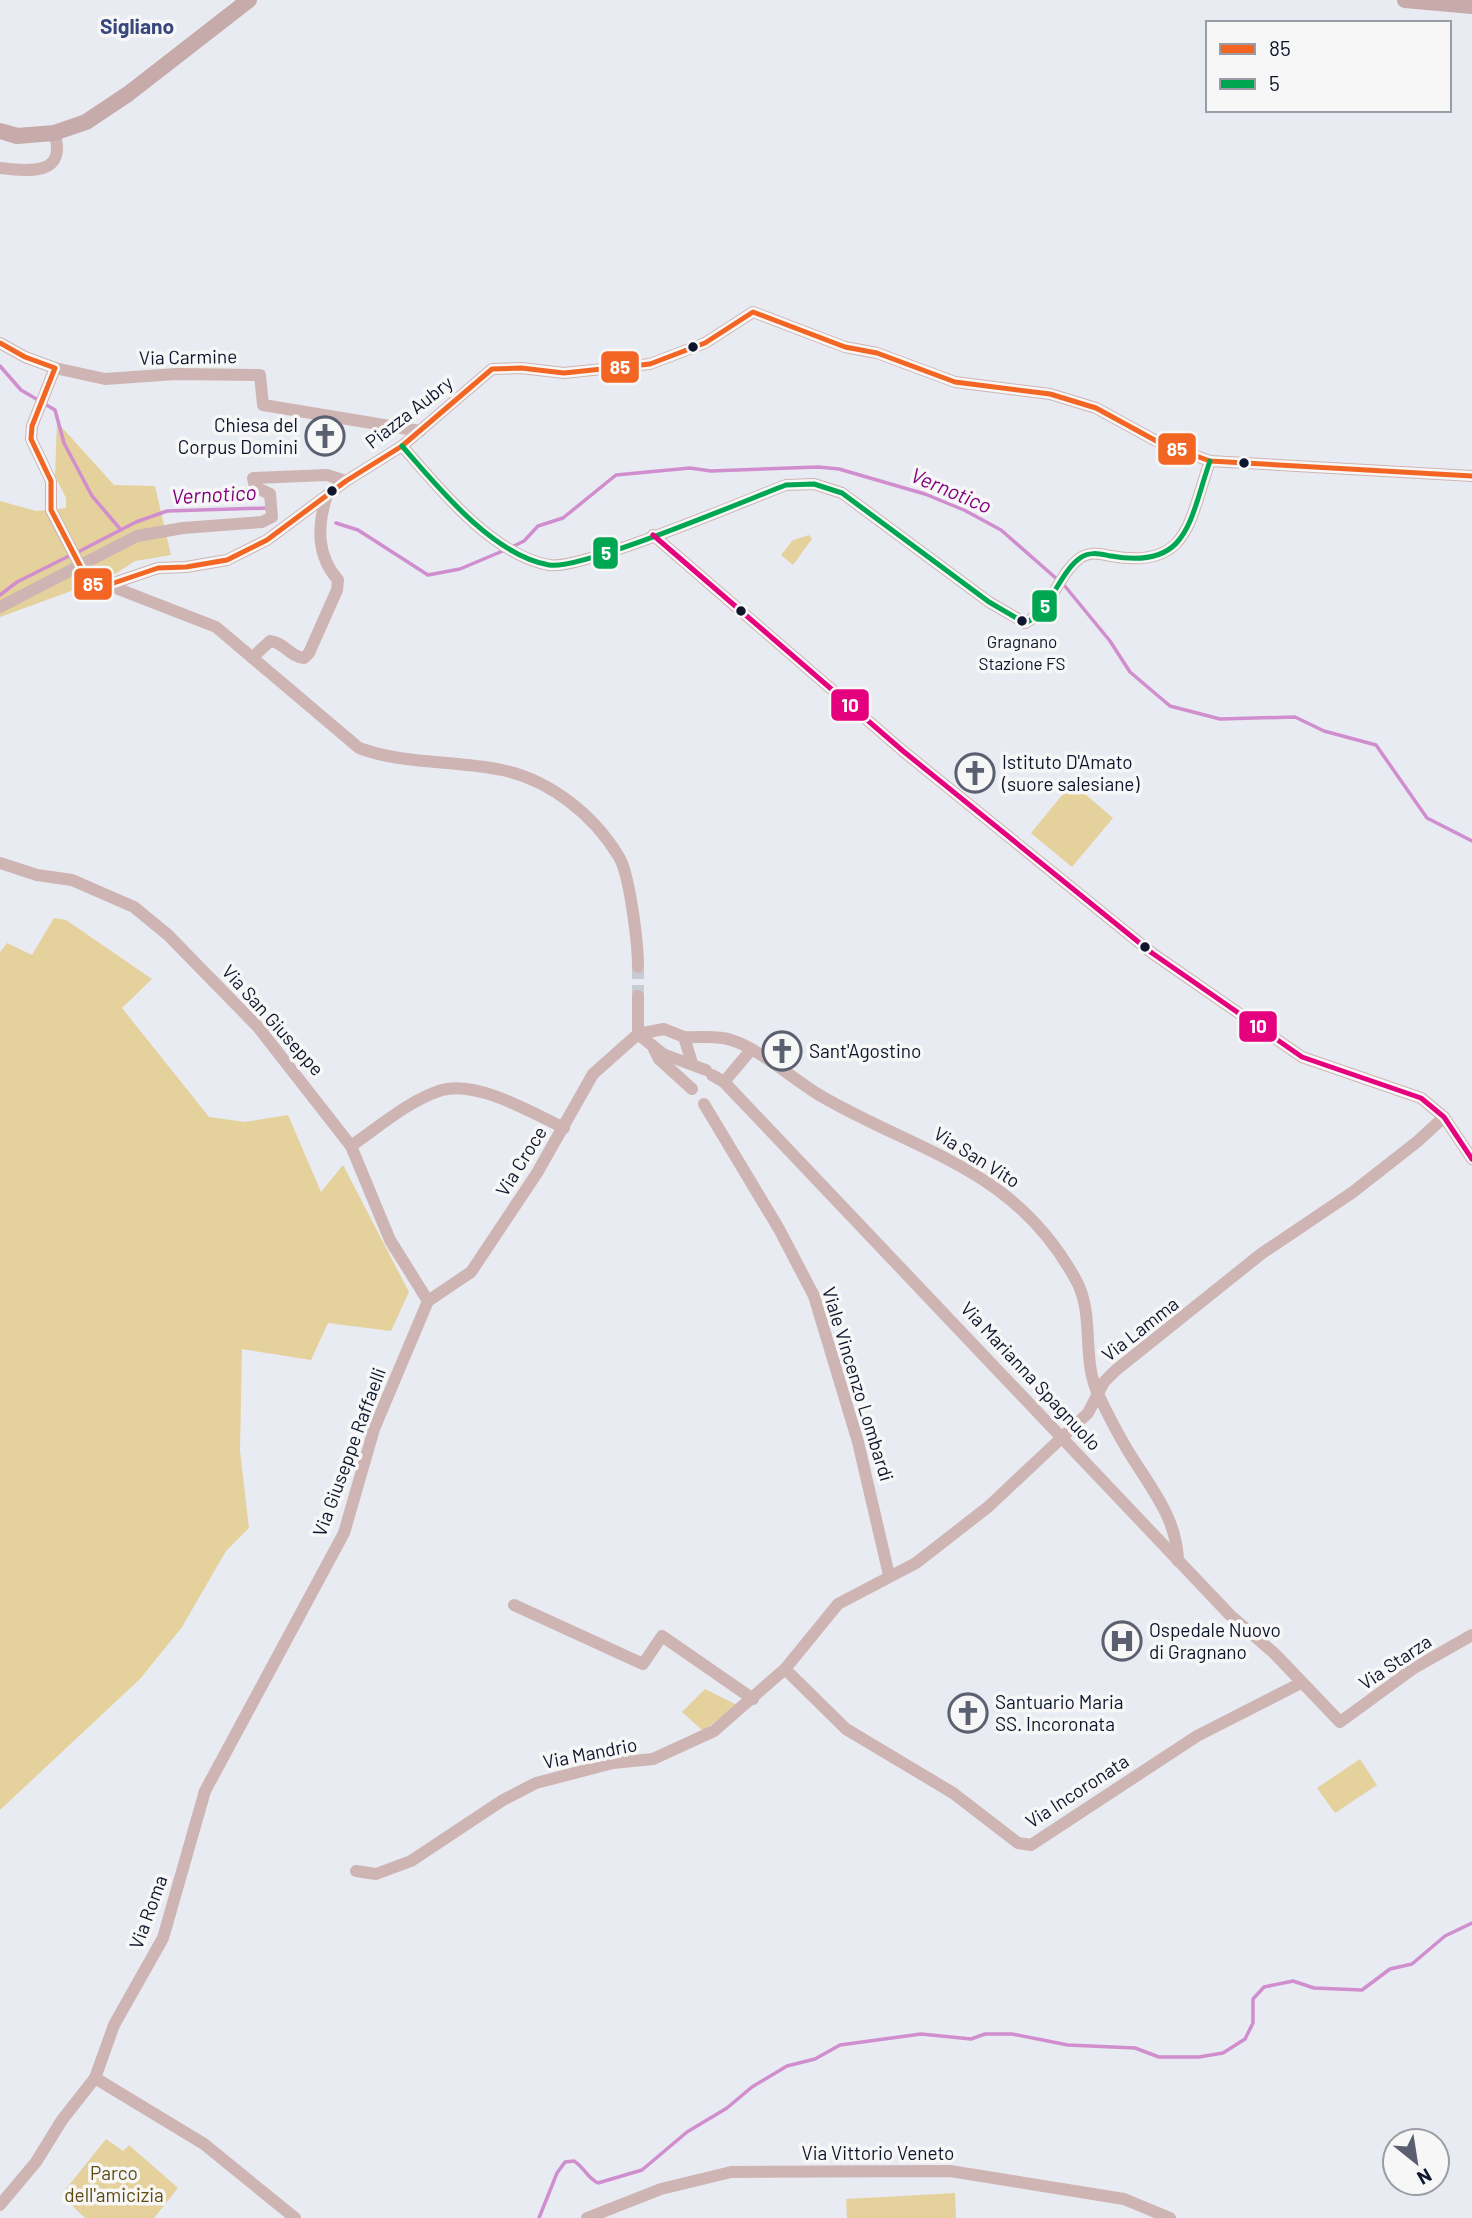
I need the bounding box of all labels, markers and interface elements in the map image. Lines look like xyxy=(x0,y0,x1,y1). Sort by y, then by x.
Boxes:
district label: Sigliano xyxy=(100,13,174,38)
legend xyxy=(1206,21,1451,112)
text: 85 xyxy=(1269,35,1291,60)
text: 5 xyxy=(1269,70,1280,95)
unlabelled marker xyxy=(686,340,700,354)
street label: Via Carmine xyxy=(139,344,237,369)
line badge: 85 xyxy=(600,350,640,384)
text: 85 xyxy=(610,355,630,378)
street label: Piazza Aubry xyxy=(360,370,457,453)
place label: Chiesa del Corpus Domini xyxy=(178,413,298,458)
church icon: Chiesa del Corpus Domini xyxy=(304,415,346,457)
line badge: 85 xyxy=(1157,432,1197,466)
text: 85 xyxy=(1167,437,1187,460)
unlabelled marker xyxy=(1237,456,1251,470)
water label: Vernotico xyxy=(907,461,996,518)
water label: Vernotico xyxy=(171,479,257,508)
unlabelled marker xyxy=(325,484,339,498)
line badge: 5 xyxy=(592,536,619,570)
text: 5 xyxy=(601,541,611,564)
line badge: 85 xyxy=(73,567,113,601)
text: 85 xyxy=(83,572,103,595)
line badge: 5 xyxy=(1031,589,1058,623)
text: 5 xyxy=(1040,594,1050,617)
unlabelled marker xyxy=(734,604,748,618)
marker: Gragnano Stazione FS xyxy=(1015,614,1029,628)
place label: Gragnano Stazione FS xyxy=(978,631,1066,673)
line badge: 10 xyxy=(830,688,870,722)
text: 10 xyxy=(841,693,859,716)
place label: Istituto D'Amato (suore salesiane) xyxy=(1001,750,1140,795)
church icon: Istituto D'Amato (suore salesiane) xyxy=(954,752,996,794)
unlabelled marker xyxy=(1138,940,1152,954)
street label: Via San Giuseppe xyxy=(218,959,329,1080)
line badge: 10 xyxy=(1238,1010,1278,1043)
text: 10 xyxy=(1249,1014,1267,1037)
church icon: Sant'Agostino xyxy=(761,1030,803,1072)
place label: Sant'Agostino xyxy=(809,1039,921,1062)
street label: Via Croce xyxy=(490,1121,551,1200)
street label: Via San Vito xyxy=(930,1121,1025,1192)
street label: Viale Vincenzo Lombardi xyxy=(818,1284,899,1484)
street label: Via Lamma xyxy=(1097,1291,1183,1366)
street label: Via Marianna Spagnuolo xyxy=(956,1296,1106,1455)
street label: Via Giuseppe Raffaelli xyxy=(307,1364,390,1539)
place label: Ospedale Nuovo di Gragnano xyxy=(1149,1618,1281,1663)
hospital icon: Ospedale Nuovo di Gragnano xyxy=(1101,1620,1143,1662)
street label: Via Starza xyxy=(1354,1629,1435,1694)
place label: Santuario Maria SS. Incoronata xyxy=(995,1690,1124,1735)
church icon: Santuario Maria SS. Incoronata xyxy=(947,1692,989,1734)
street label: Via Mandrio xyxy=(541,1732,639,1773)
street label: Via Incoronata xyxy=(1021,1749,1133,1832)
street label: Via Roma xyxy=(124,1872,171,1952)
north arrow xyxy=(1381,2127,1451,2197)
street label: Via Vittorio Veneto xyxy=(802,2141,954,2164)
park label: Parco dell'amicizia xyxy=(64,2161,164,2206)
text: N xyxy=(1414,2164,1436,2190)

